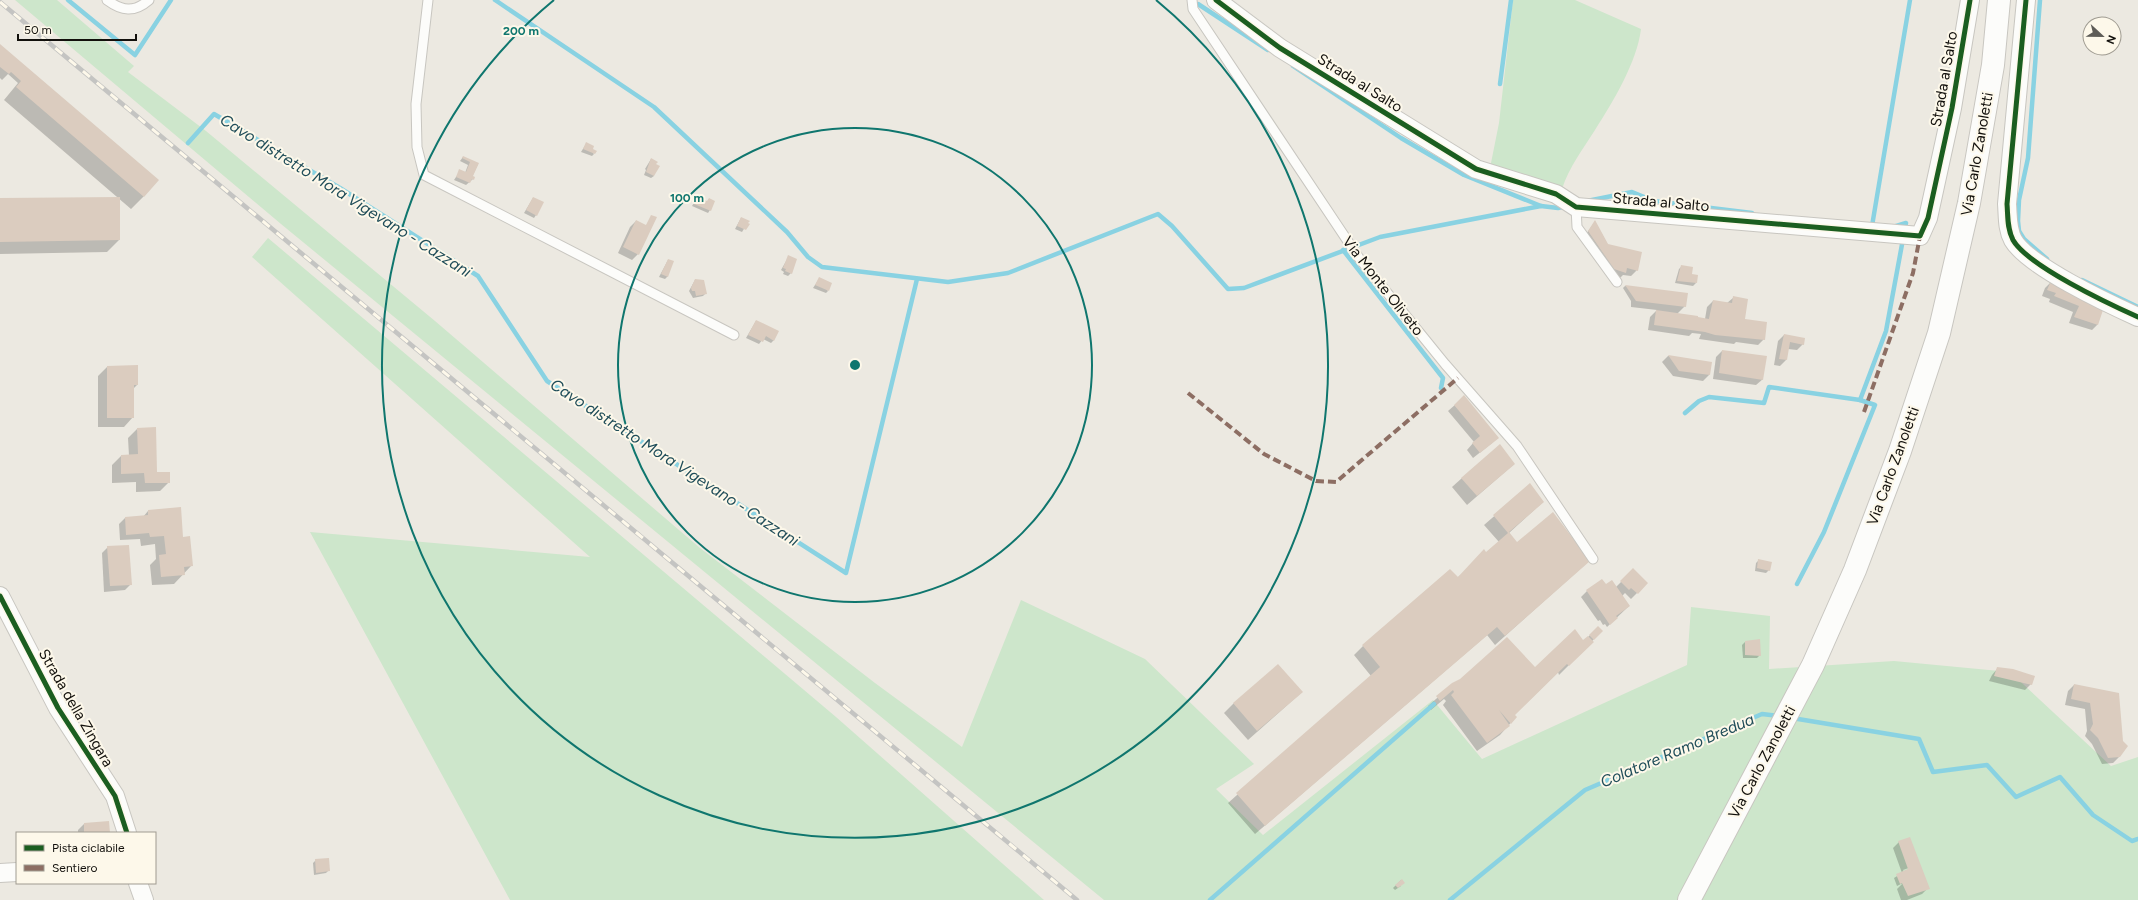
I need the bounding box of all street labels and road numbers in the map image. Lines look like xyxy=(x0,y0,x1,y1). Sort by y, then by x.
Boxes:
street label: Strada al Salto xyxy=(1927,29,1961,128)
street label: Strada al Salto xyxy=(1314,50,1406,116)
street label: Via Carlo Zanoletti xyxy=(1957,91,1997,217)
street label: Strada al Salto xyxy=(1612,189,1710,215)
street label: Via Monte Oliveto xyxy=(1339,233,1428,339)
street label: Via Carlo Zanoletti xyxy=(1863,404,1923,528)
street label: Strada della Zingara xyxy=(35,646,117,770)
street label: Via Carlo Zanoletti xyxy=(1725,703,1799,821)

